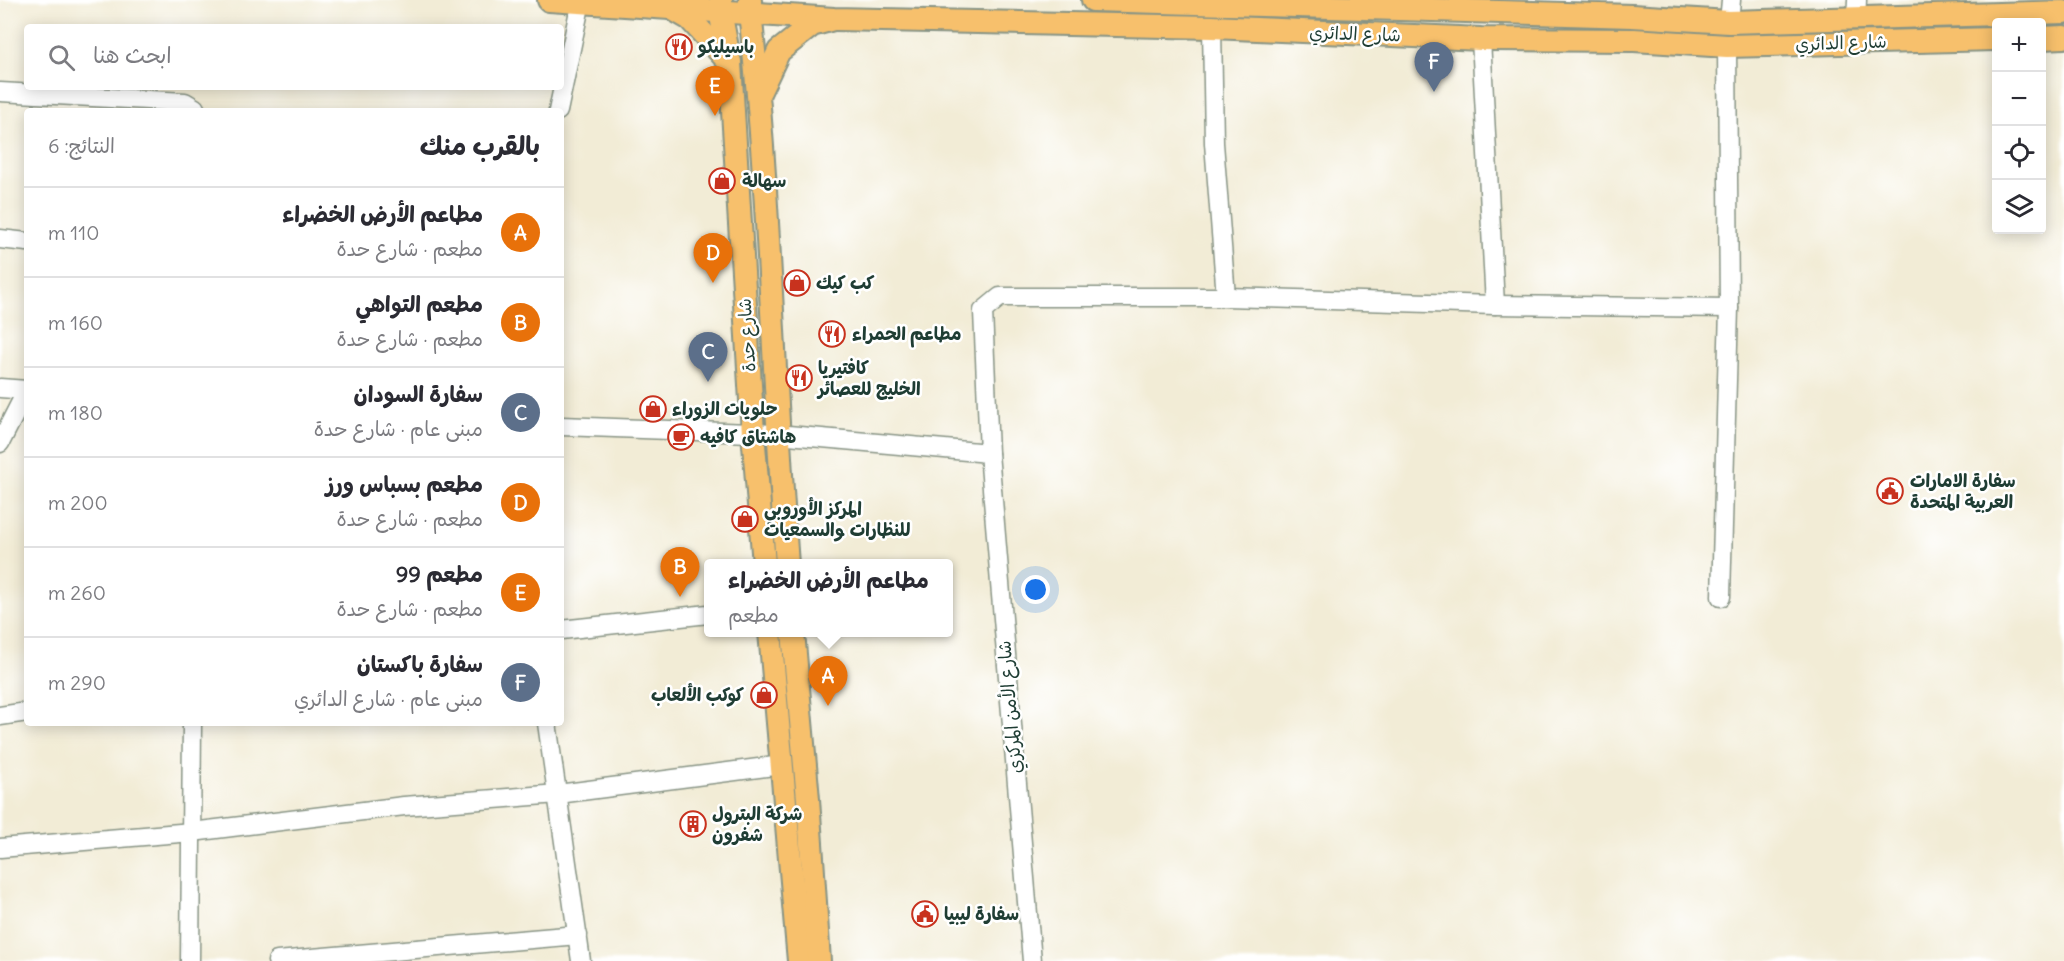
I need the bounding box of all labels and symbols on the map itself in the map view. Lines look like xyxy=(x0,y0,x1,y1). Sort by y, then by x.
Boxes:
street label: شارع الدائري xyxy=(1309,20,1401,49)
street label: شارع الدائري xyxy=(1795,29,1887,58)
restaurant icon: باسيليكو xyxy=(664,32,694,62)
place label: باسيليكو xyxy=(697,35,754,58)
pin: F xyxy=(1414,42,1454,92)
pin: E xyxy=(696,66,734,116)
shop icon: سهالة xyxy=(707,166,737,196)
place label: سهالة xyxy=(742,169,786,192)
pin: D xyxy=(694,234,732,283)
shop icon: كب كيك xyxy=(782,268,812,298)
place label: كب كيك xyxy=(816,271,875,294)
street label: شارع حدة xyxy=(732,297,762,373)
restaurant icon: مطاعم الحمراء xyxy=(817,319,847,349)
place label: مطاعم الحمراء xyxy=(852,322,961,348)
pin: C xyxy=(688,332,728,382)
place label: كافتيريا الخليج للعصائر xyxy=(816,356,921,400)
restaurant icon: كافتيريا الخليج للعصائر xyxy=(784,363,814,393)
shop icon: حلويات الزوراء xyxy=(638,394,668,424)
place label: حلويات الزوراء xyxy=(672,397,778,421)
cafe icon: هاشتاق كافيه xyxy=(666,422,696,452)
place label: هاشتاق كافيه xyxy=(700,425,796,448)
place label: سفارة الامارات العربية المتحدة xyxy=(1910,469,2016,513)
public building icon: سفارة الامارات العربية المتحدة xyxy=(1875,476,1905,506)
place label: المركز الأوروبي للنظارات والسمعيات xyxy=(764,497,910,542)
shop icon: المركز الأوروبي للنظارات والسمعيات xyxy=(730,504,760,534)
pin: B xyxy=(660,548,700,597)
your location xyxy=(1021,575,1050,604)
street label: شارع الأمن المركزي xyxy=(992,639,1029,774)
pin: A xyxy=(808,656,848,706)
shop icon: كوكب الألعاب xyxy=(749,680,779,710)
place label: كوكب الألعاب xyxy=(651,683,744,707)
place label: شركة البترول شفرون xyxy=(712,802,802,846)
building icon: شركة البترول شفرون xyxy=(678,809,708,839)
public building icon: سفارة ليبيا xyxy=(910,899,940,929)
place label: سفارة ليبيا xyxy=(944,902,1019,925)

